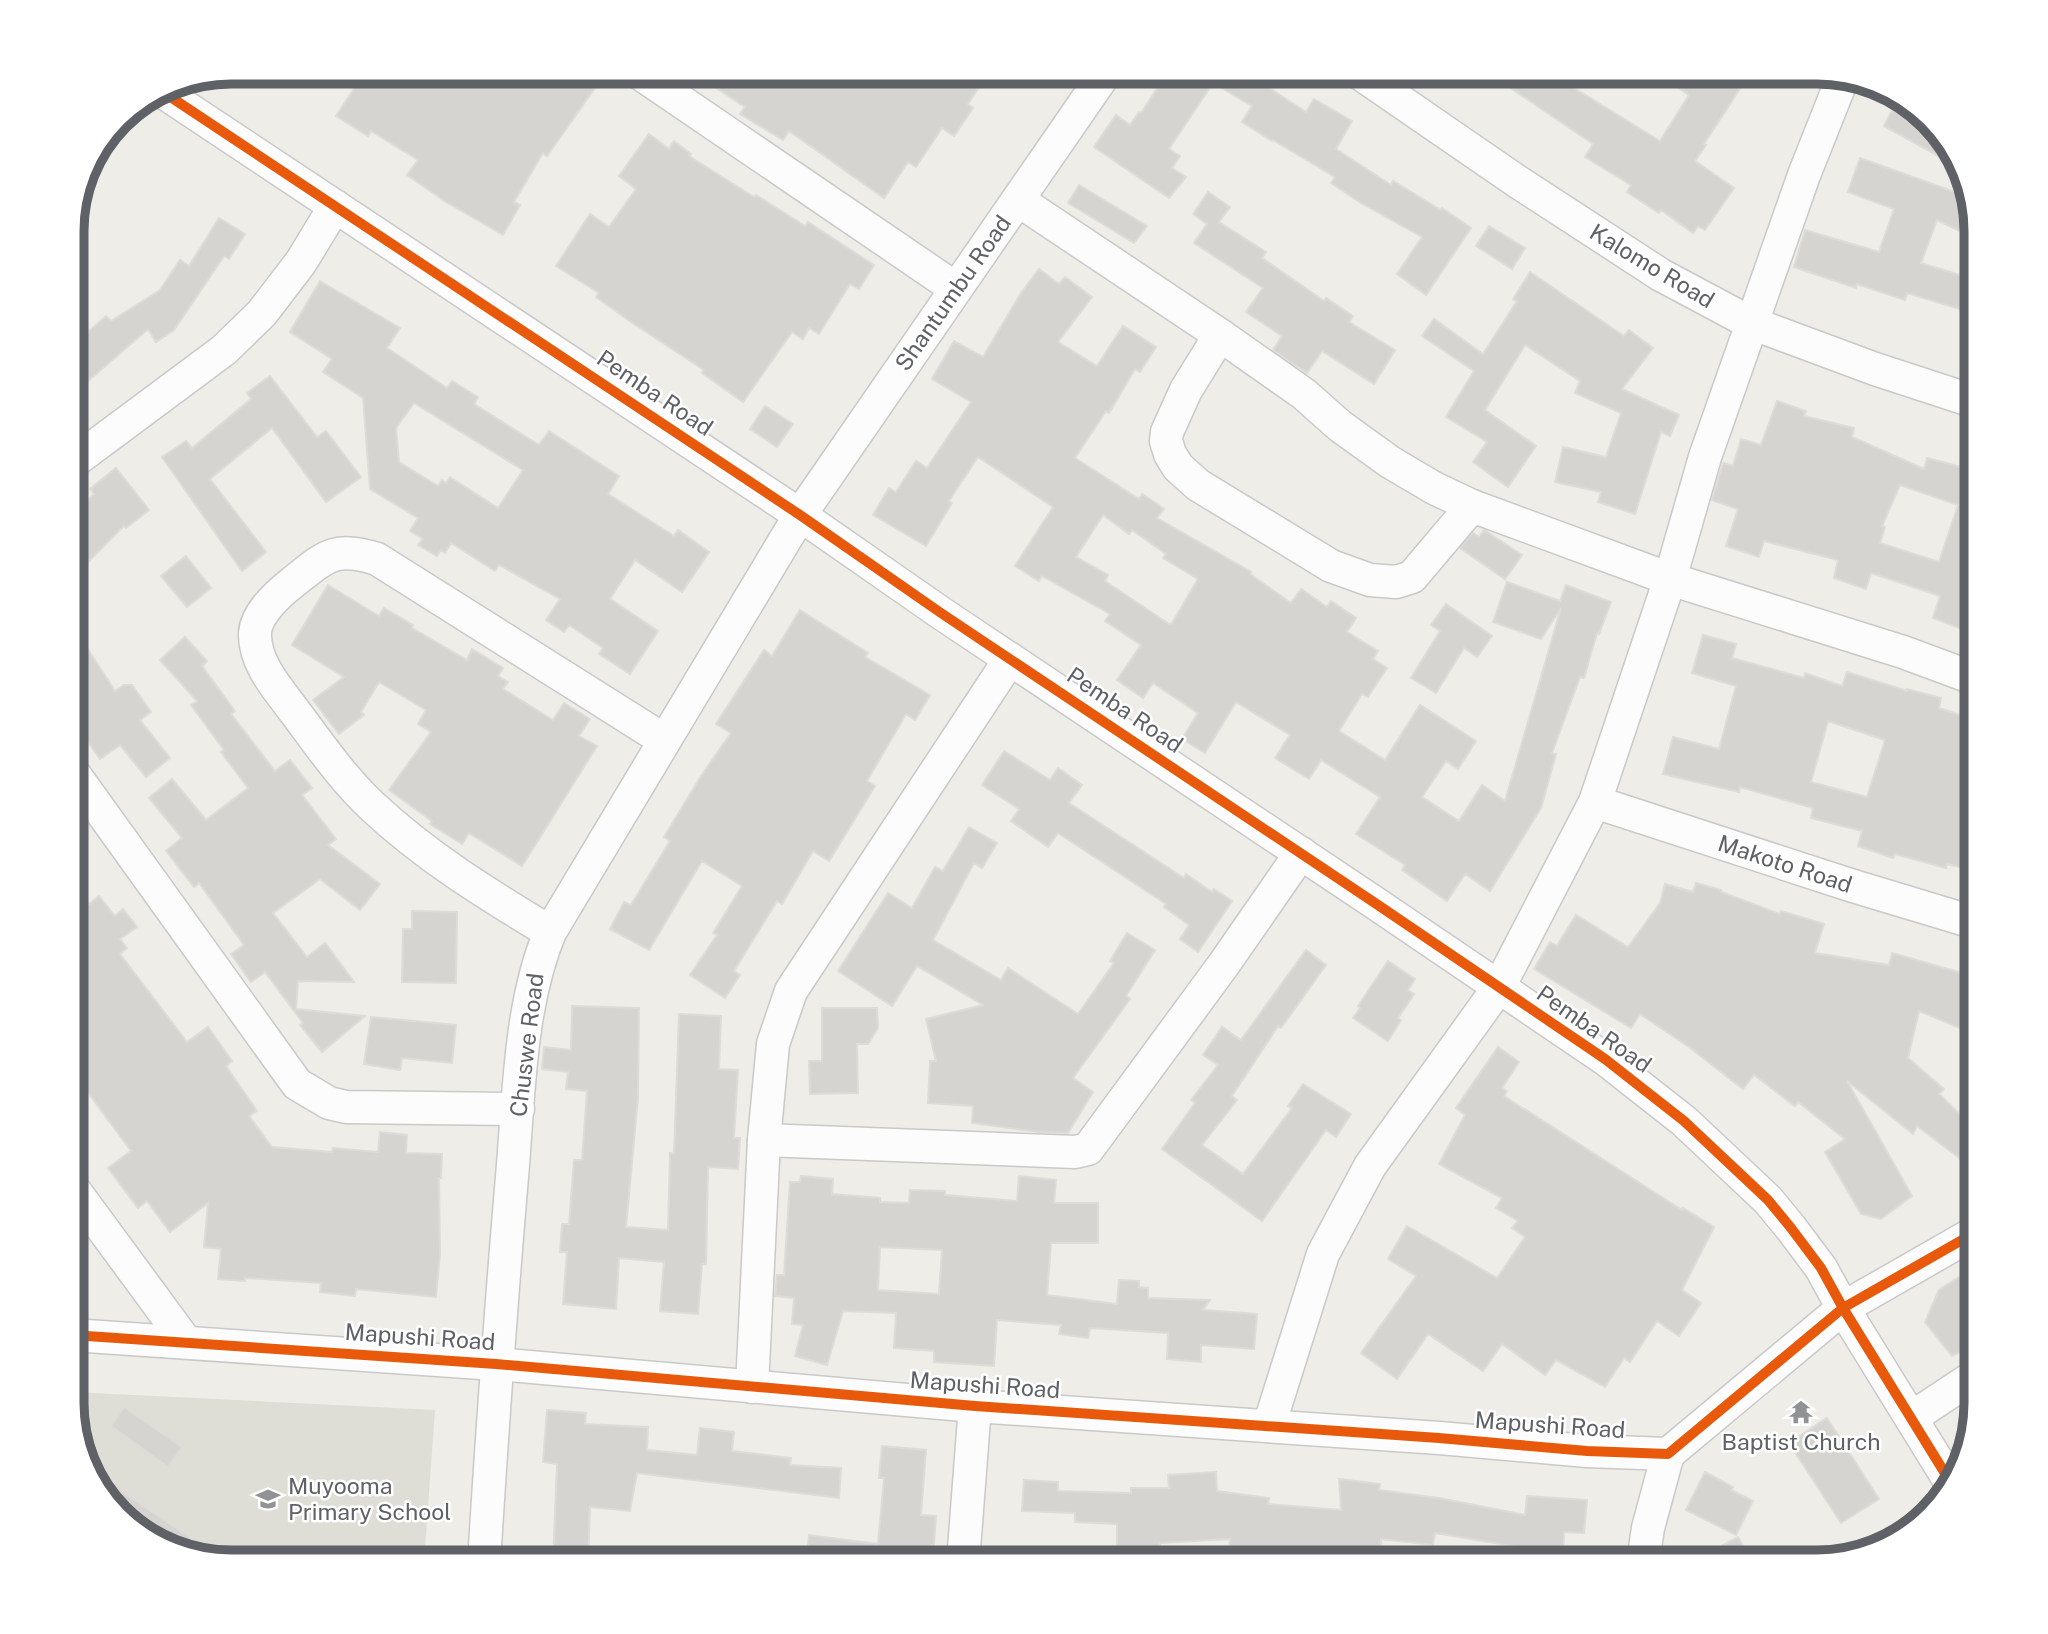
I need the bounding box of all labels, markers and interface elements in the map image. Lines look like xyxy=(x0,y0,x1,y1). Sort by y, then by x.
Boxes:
street label: Shantumbu Road xyxy=(889,210,1016,376)
street label: Kalomo Road xyxy=(1585,218,1719,313)
street label: Pemba Road xyxy=(592,344,718,441)
street label: Pemba Road xyxy=(1062,661,1188,758)
street label: Makoto Road xyxy=(1715,829,1856,898)
street label: Chuswe Road xyxy=(504,971,549,1118)
street label: Pemba Road xyxy=(1532,979,1657,1078)
street label: Mapushi Road xyxy=(344,1318,496,1355)
street label: Mapushi Road xyxy=(909,1366,1061,1403)
temple icon: Baptist Church xyxy=(1787,1398,1815,1426)
street label: Mapushi Road xyxy=(1474,1406,1626,1443)
place label: Baptist Church xyxy=(1722,1428,1880,1455)
place label: Muyooma Primary School xyxy=(288,1472,451,1525)
school or university icon: Muyooma Primary School xyxy=(254,1485,282,1513)

